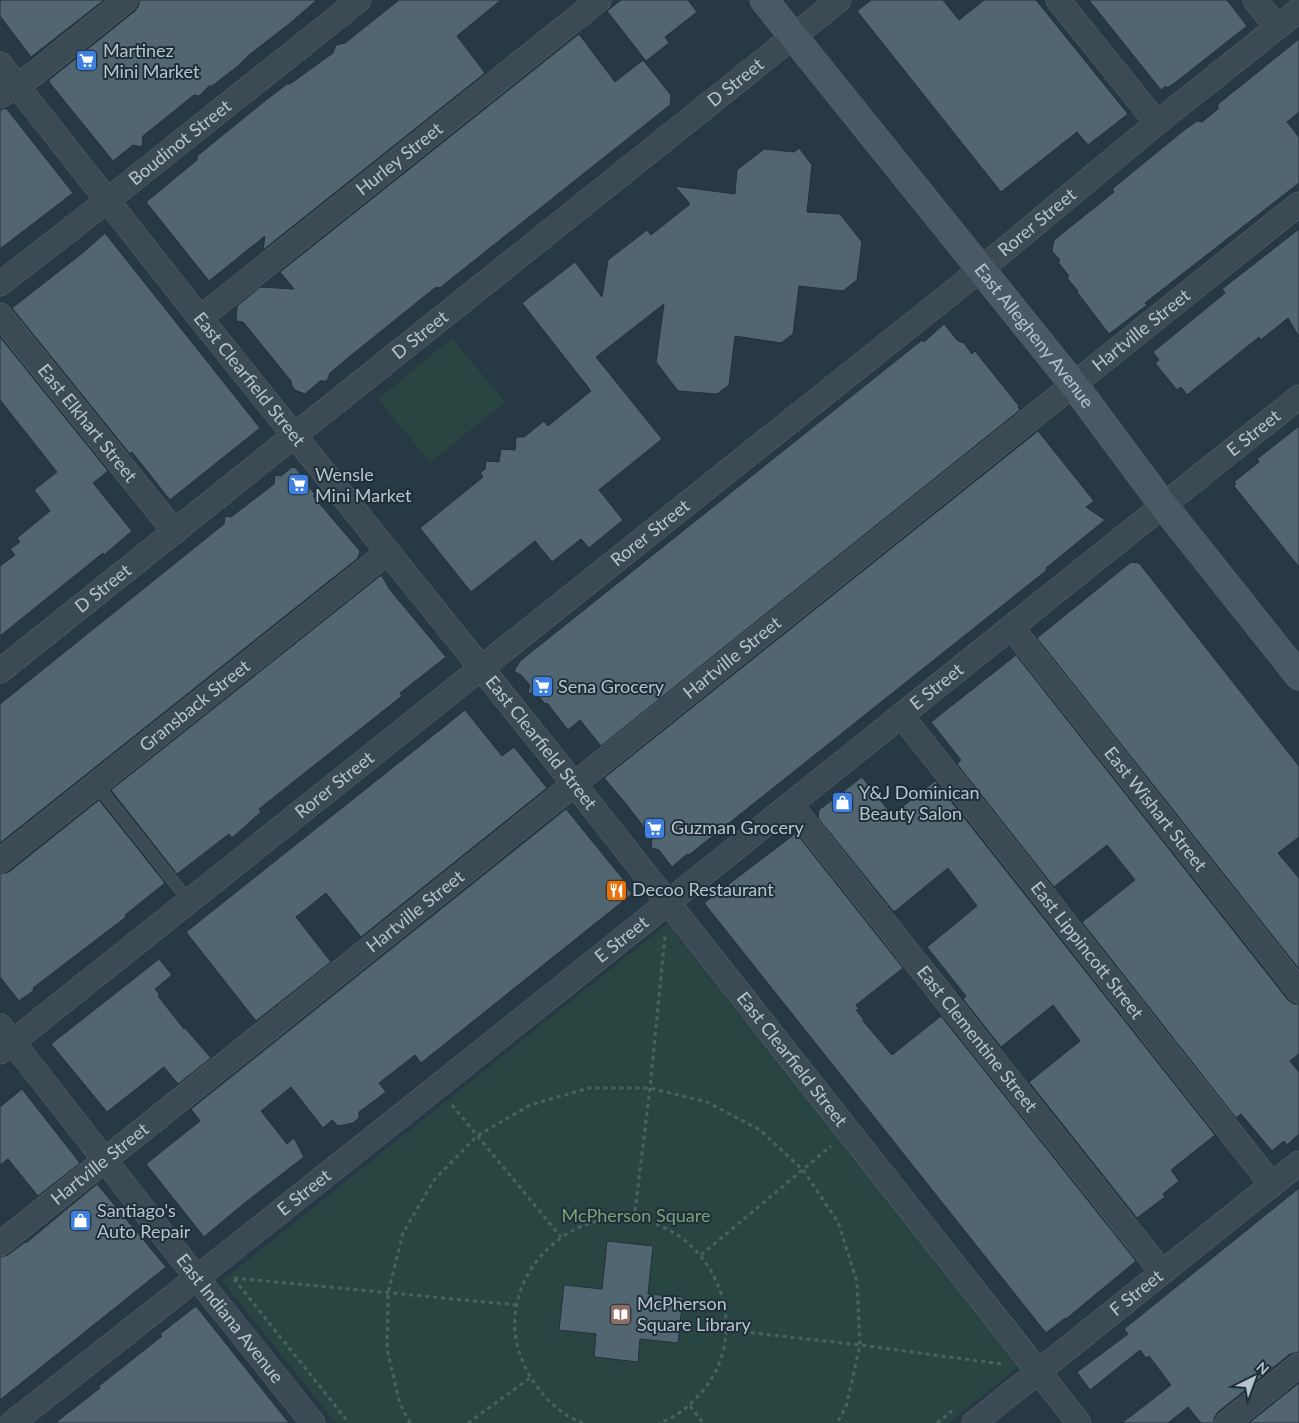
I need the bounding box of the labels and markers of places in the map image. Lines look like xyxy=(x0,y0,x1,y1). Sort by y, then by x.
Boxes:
place label: Martinez Mini Market xyxy=(103,39,200,82)
supermarket icon: Martinez Mini Market xyxy=(75,49,99,73)
place label: Wensle Mini Market xyxy=(315,463,412,506)
supermarket icon: Wensle Mini Market xyxy=(287,473,311,497)
supermarket icon: Sena Grocery xyxy=(530,675,554,699)
place label: Sena Grocery xyxy=(558,675,665,697)
place label: Y&J Dominican Beauty Salon xyxy=(859,781,980,824)
shop icon: Y&J Dominican Beauty Salon xyxy=(831,791,855,815)
supermarket icon: Guzman Grocery xyxy=(643,816,667,840)
place label: Guzman Grocery xyxy=(671,816,804,838)
restaurant icon: Decoo Restaurant xyxy=(604,878,628,902)
place label: Decoo Restaurant xyxy=(632,878,774,900)
place label: Santiago's Auto Repair xyxy=(97,1199,191,1242)
shop icon: Santiago's Auto Repair xyxy=(69,1209,93,1233)
place label: McPherson Square Library xyxy=(637,1292,752,1335)
library icon: McPherson Square Library xyxy=(609,1302,633,1326)

